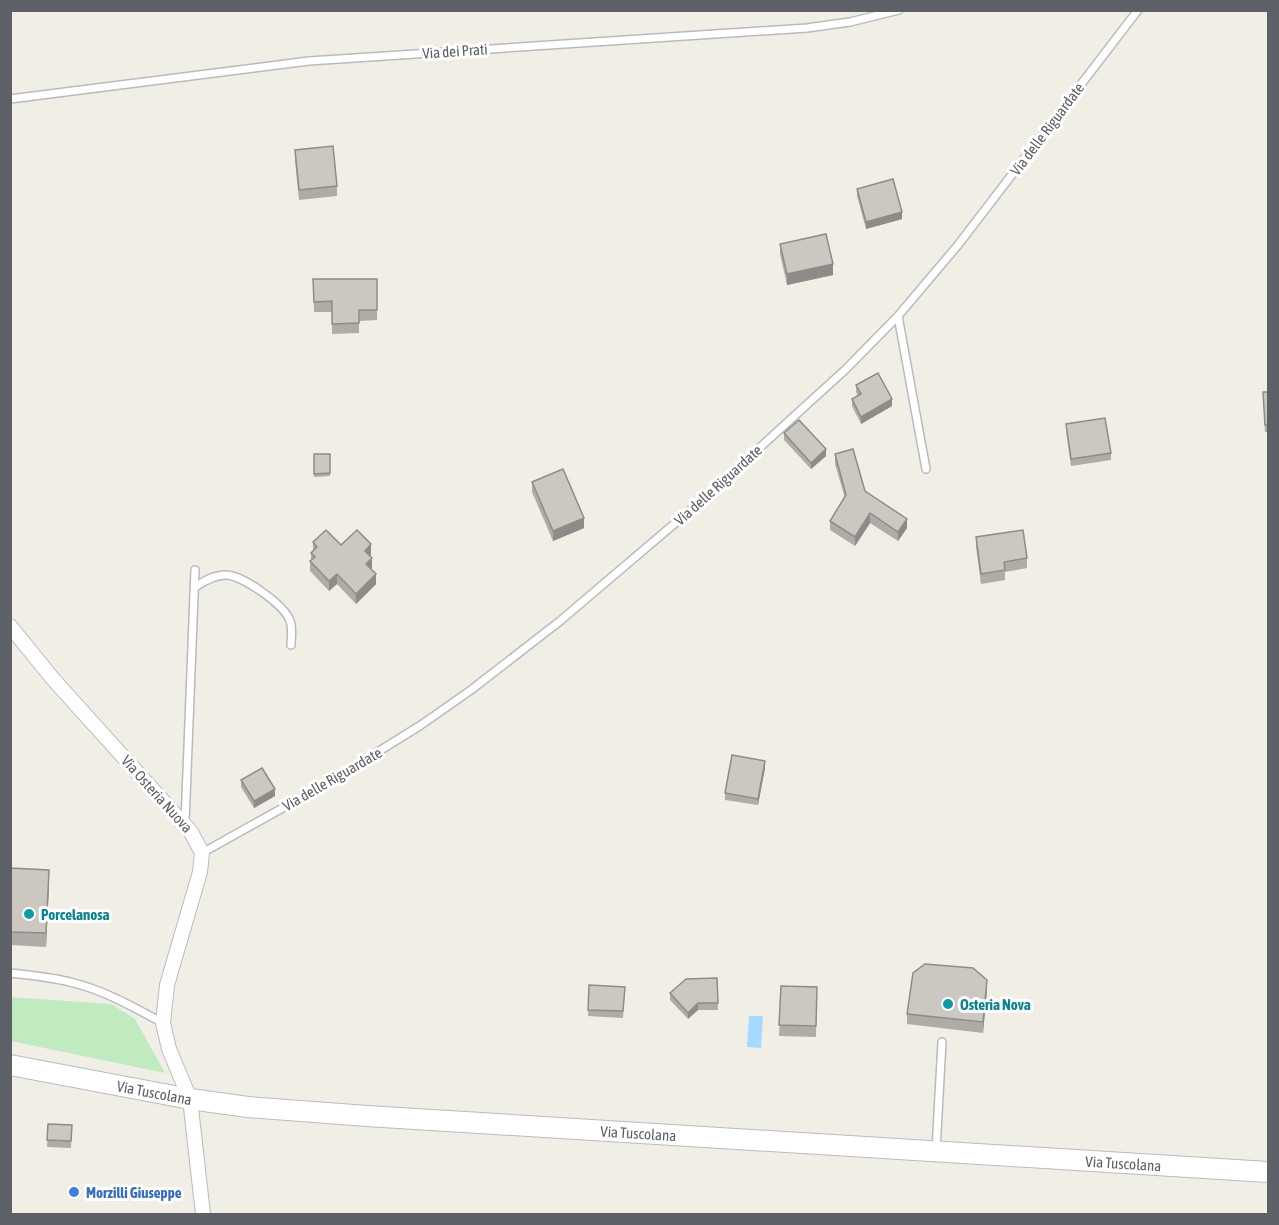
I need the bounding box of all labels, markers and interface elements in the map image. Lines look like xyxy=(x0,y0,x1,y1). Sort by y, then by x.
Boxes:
street label: Via dei Prati xyxy=(422,40,488,62)
street label: Via delle Riguardate xyxy=(1007,79,1087,179)
street label: Via delle Riguardate xyxy=(671,441,765,529)
street label: Via delle Riguardate xyxy=(279,744,385,814)
street label: Via Osteria Nuova xyxy=(118,752,196,836)
place label: Porcelanosa xyxy=(41,906,110,923)
marker: Porcelanosa xyxy=(22,907,36,921)
place label: Osteria Nova xyxy=(960,996,1031,1013)
marker: Osteria Nova xyxy=(941,997,955,1011)
street label: Via Tuscolana xyxy=(115,1077,193,1108)
street label: Via Tuscolana xyxy=(600,1122,677,1144)
street label: Via Tuscolana xyxy=(1085,1152,1162,1174)
place label: Morzilli Giuseppe xyxy=(86,1184,182,1201)
marker: Morzilli Giuseppe xyxy=(67,1185,81,1199)

